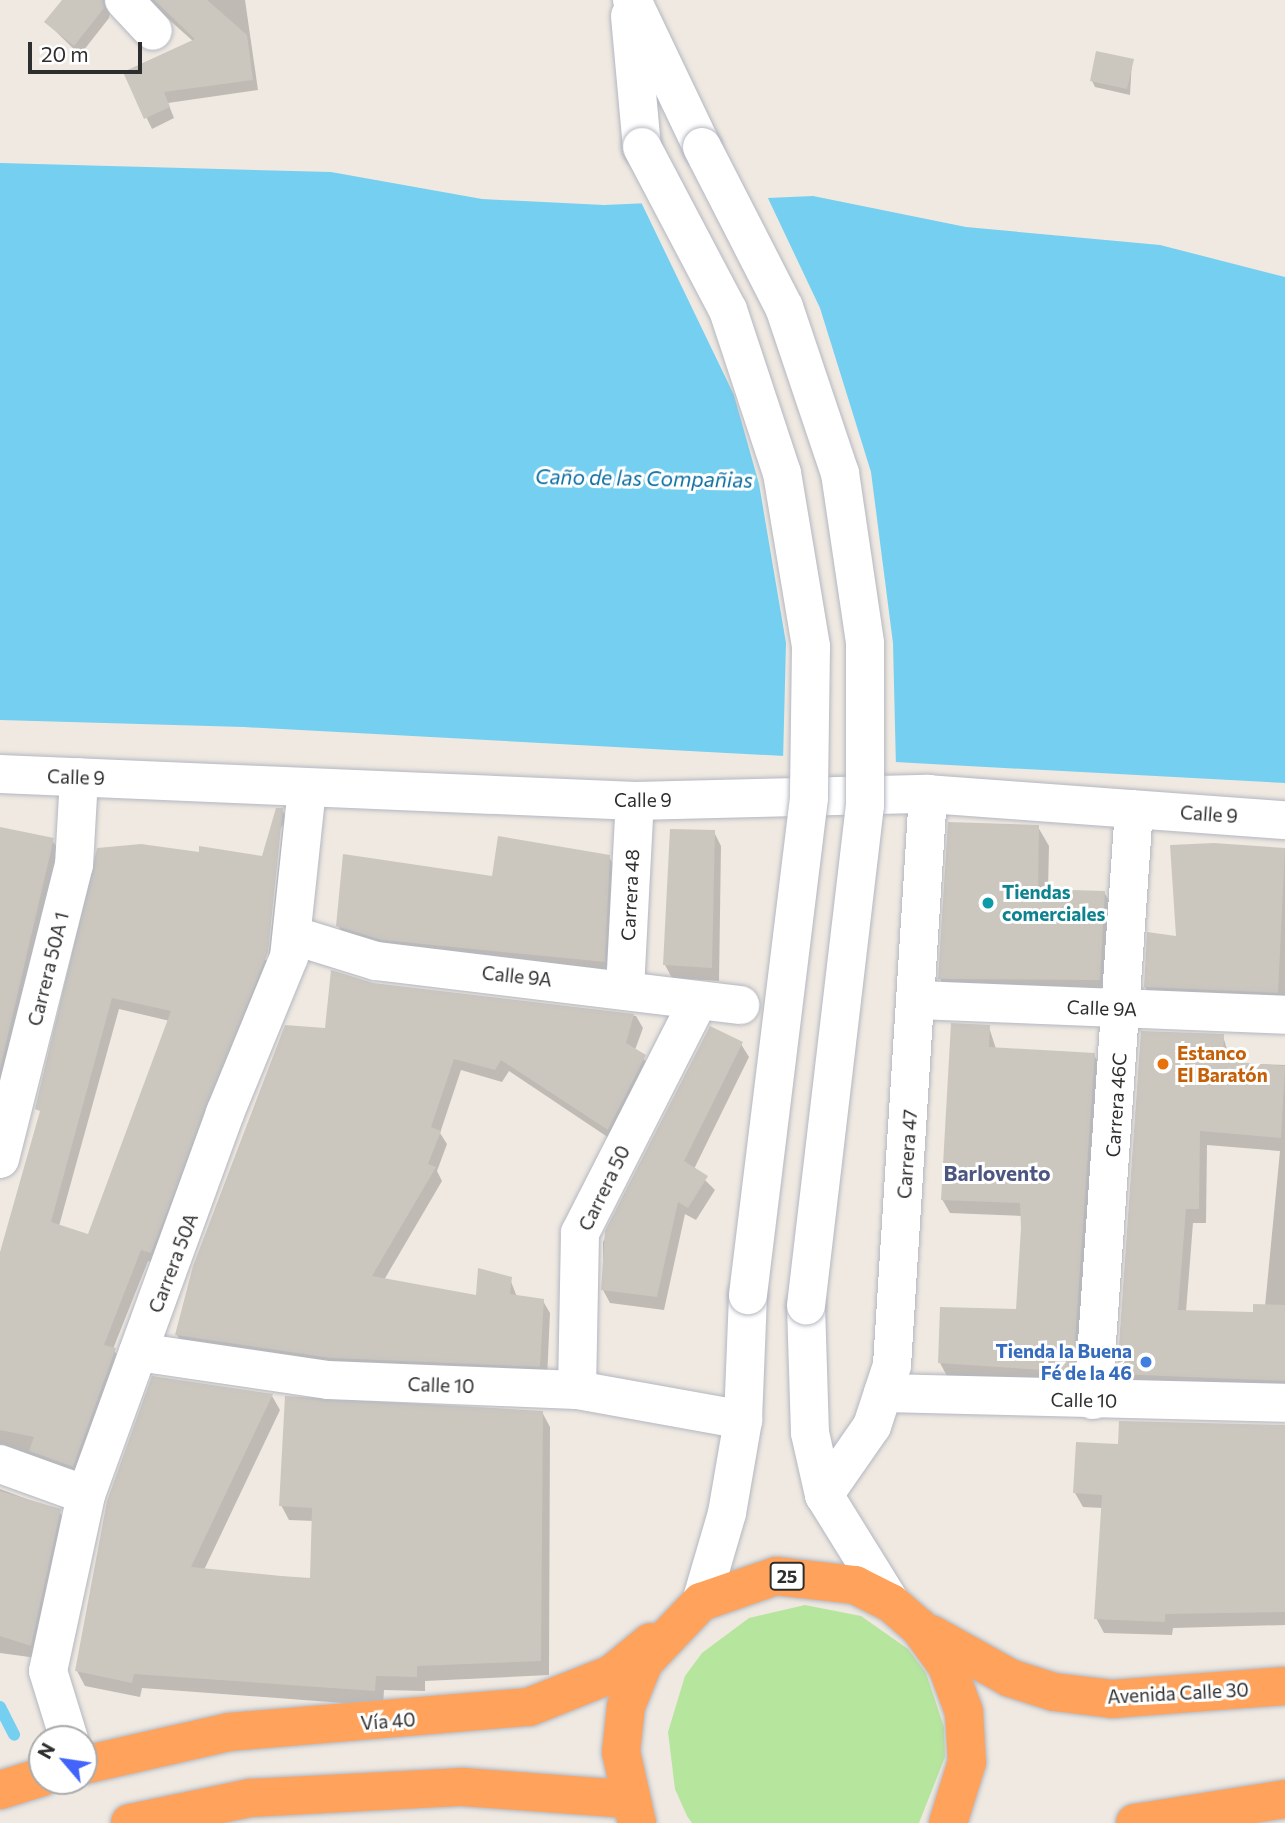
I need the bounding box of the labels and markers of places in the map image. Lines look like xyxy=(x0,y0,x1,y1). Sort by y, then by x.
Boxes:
place label: Tiendas comerciales xyxy=(1002,881,1105,925)
marker: Tiendas comerciales xyxy=(980,895,996,911)
place label: Estanco El Baratón xyxy=(1177,1042,1268,1086)
marker: Estanco El Baratón xyxy=(1155,1056,1171,1072)
place label: Tienda la Buena Fé de la 46 xyxy=(995,1340,1132,1384)
marker: Tienda la Buena Fé de la 46 xyxy=(1138,1354,1154,1370)

